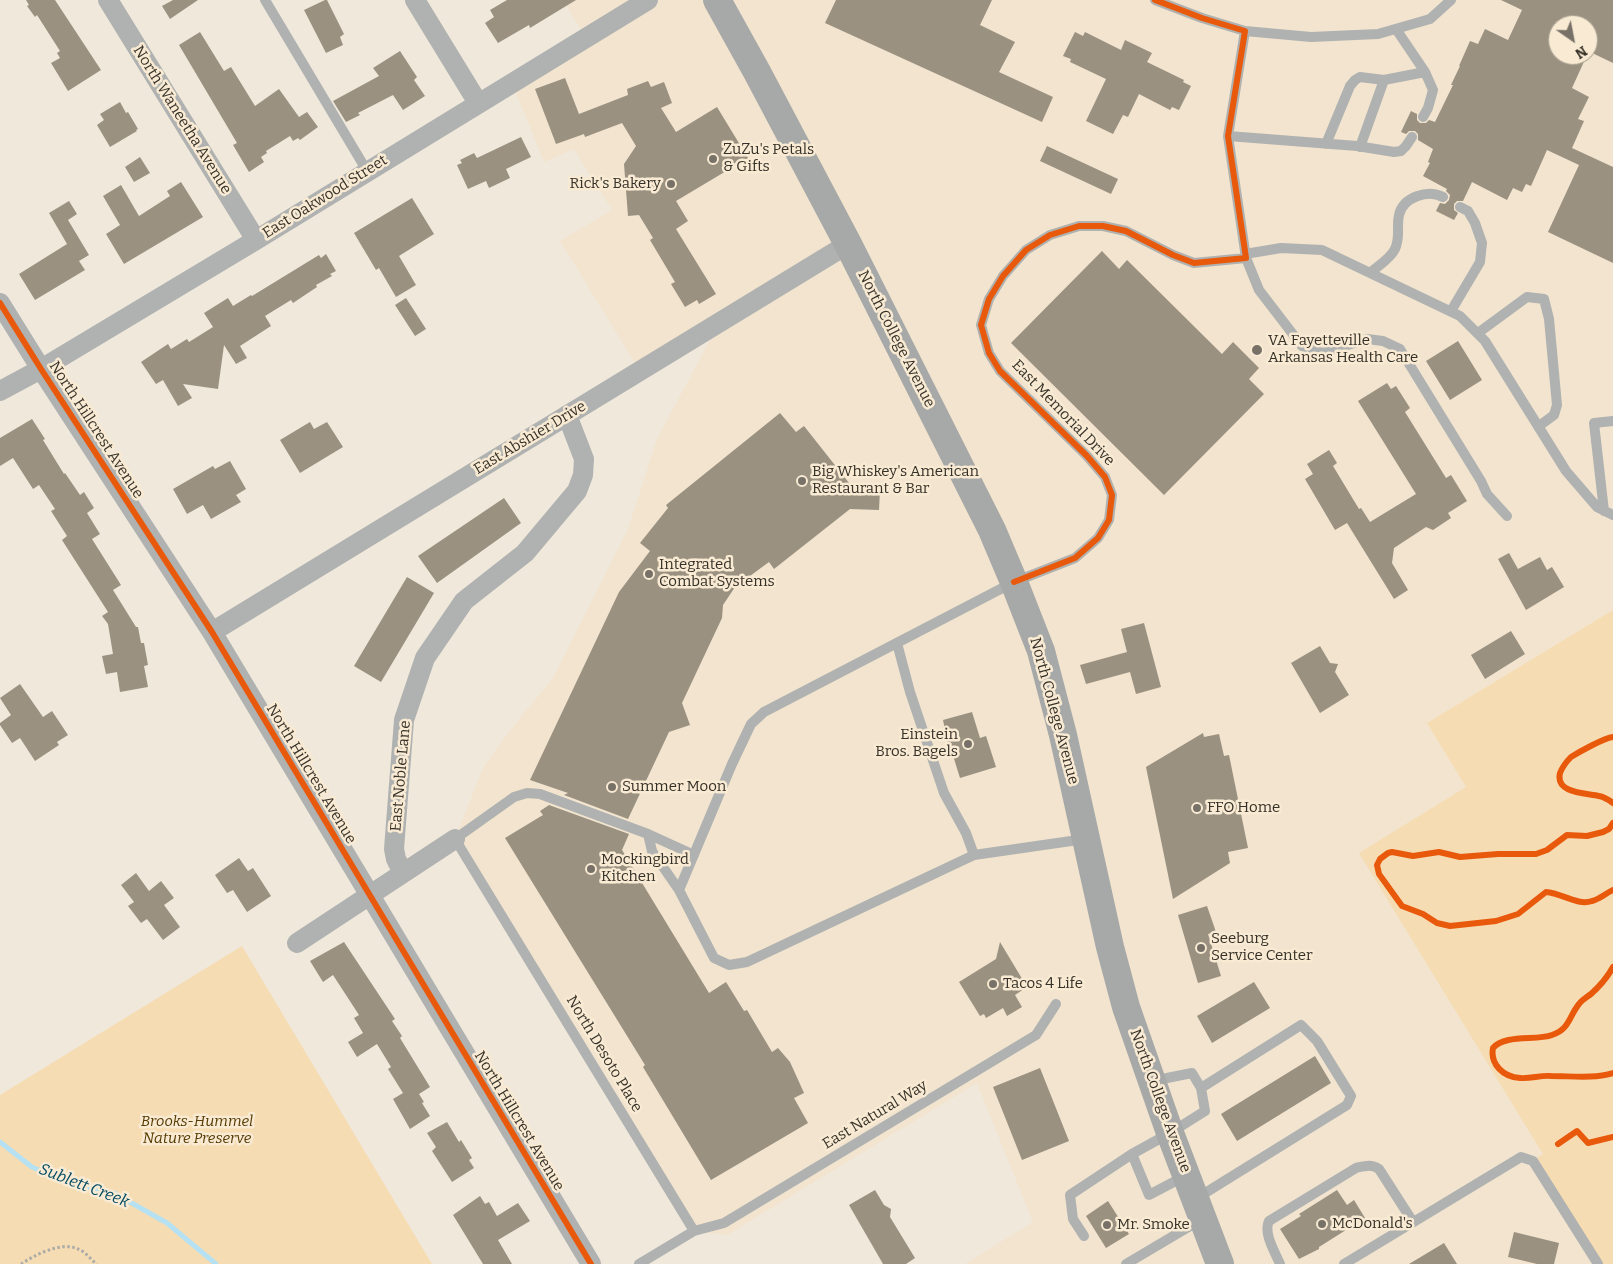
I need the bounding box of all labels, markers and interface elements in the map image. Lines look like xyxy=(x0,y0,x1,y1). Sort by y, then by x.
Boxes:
north arrow xyxy=(1548,15,1598,65)
text: N xyxy=(1572,42,1590,62)
street label: North Waneetha Avenue xyxy=(129,43,235,197)
place label: ZuZu's Petals & Gifts xyxy=(723,141,814,176)
street label: East Oakwood Street xyxy=(259,151,391,243)
marker: ZuZu's Petals & Gifts xyxy=(707,153,719,165)
place label: Rick's Bakery xyxy=(570,175,661,193)
marker: Rick's Bakery xyxy=(665,178,677,190)
street label: North College Avenue xyxy=(854,267,938,411)
place label: VA Fayetteville Arkansas Health Care xyxy=(1268,332,1418,367)
marker: VA Fayetteville Arkansas Health Care xyxy=(1250,343,1264,357)
street label: East Memorial Drive xyxy=(1008,356,1118,470)
street label: North Hillcrest Avenue xyxy=(45,358,147,502)
street label: East Abshier Drive xyxy=(471,397,589,479)
place label: Big Whiskey's American Restaurant & Bar xyxy=(812,463,979,498)
marker: Big Whiskey's American Restaurant & Bar xyxy=(796,475,808,487)
place label: Integrated Combat Systems xyxy=(659,556,775,591)
marker: Integrated Combat Systems xyxy=(643,568,655,580)
street label: North College Avenue xyxy=(1026,636,1082,786)
street label: North Hillcrest Avenue xyxy=(262,701,360,847)
street label: East Noble Lane xyxy=(387,720,415,832)
place label: Einstein Bros. Bagels xyxy=(875,726,958,761)
marker: Einstein Bros. Bagels xyxy=(962,738,974,750)
place label: Summer Moon xyxy=(622,778,726,796)
marker: Summer Moon xyxy=(606,781,618,793)
place label: FFO Home xyxy=(1207,799,1280,817)
marker: FFO Home xyxy=(1191,802,1203,814)
place label: Mockingbird Kitchen xyxy=(601,851,689,886)
marker: Mockingbird Kitchen xyxy=(585,863,597,875)
place label: Seeburg Service Center xyxy=(1211,930,1313,965)
marker: Seeburg Service Center xyxy=(1195,942,1207,954)
place label: Tacos 4 Life xyxy=(1003,975,1083,993)
marker: Tacos 4 Life xyxy=(987,978,999,990)
street label: North Desoto Place xyxy=(562,992,646,1116)
street label: North College Avenue xyxy=(1126,1027,1194,1175)
street label: North Hillcrest Avenue xyxy=(470,1048,568,1194)
street label: East Natural Way xyxy=(819,1077,931,1153)
park label: Brooks-Hummel Nature Preserve xyxy=(141,1113,253,1148)
water label: Sublett Creek xyxy=(36,1160,132,1212)
place label: McDonald's xyxy=(1332,1215,1413,1233)
place label: Mr. Smoke xyxy=(1117,1216,1190,1234)
marker: McDonald's xyxy=(1316,1218,1328,1230)
marker: Mr. Smoke xyxy=(1101,1219,1113,1231)

